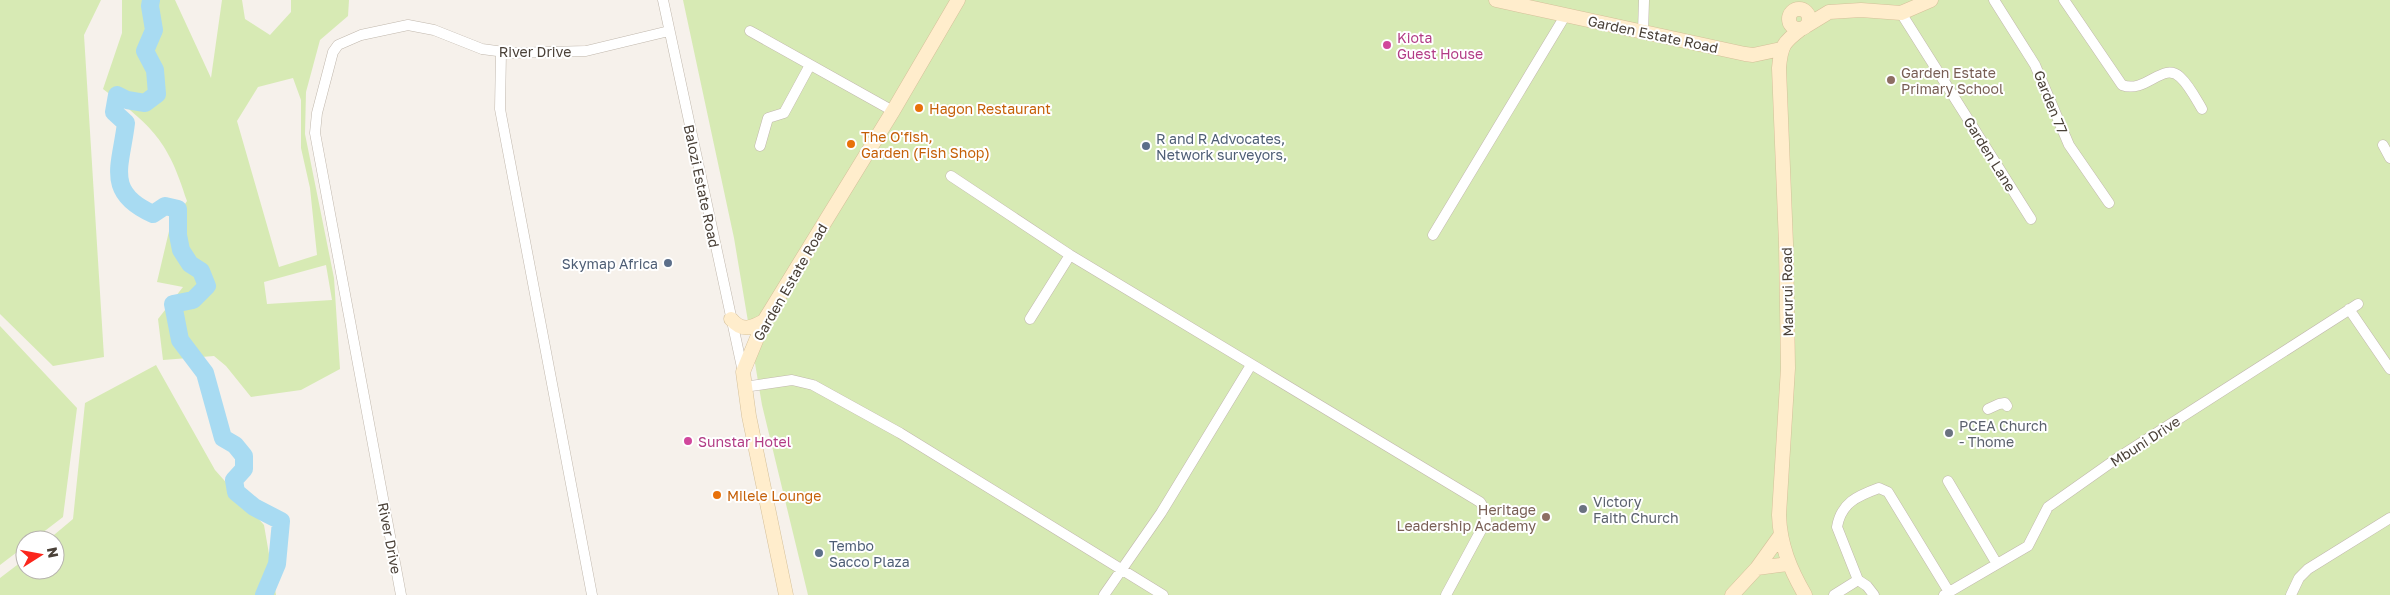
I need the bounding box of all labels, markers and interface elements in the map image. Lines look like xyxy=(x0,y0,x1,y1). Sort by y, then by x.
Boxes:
street label: Garden Estate Road xyxy=(1586,12,1720,56)
place label: Kiota Guest House xyxy=(1397,29,1483,62)
marker: Kiota Guest House xyxy=(1381,39,1393,51)
street label: River Drive xyxy=(499,43,571,60)
place label: Garden Estate Primary School xyxy=(1901,64,2003,97)
street label: Garden 77 xyxy=(2031,68,2071,136)
marker: Garden Estate Primary School xyxy=(1885,74,1897,86)
place label: Hagon Restaurant xyxy=(929,100,1051,117)
marker: Hagon Restaurant xyxy=(913,102,925,114)
street label: Garden Lane xyxy=(1960,114,2020,194)
street label: Balozi Estate Road xyxy=(681,123,723,249)
place label: The O'fish, Garden (Fish Shop) xyxy=(861,128,990,161)
place label: R and R Advocates, Network surveyors, xyxy=(1156,130,1287,163)
marker: The O'fish, Garden (Fish Shop) xyxy=(845,138,857,150)
marker: R and R Advocates, Network surveyors, xyxy=(1140,140,1152,152)
street label: Garden Estate Road xyxy=(749,220,831,344)
street label: Marurui Road xyxy=(1778,247,1796,337)
place label: Skymap Africa xyxy=(562,255,658,272)
marker: Skymap Africa xyxy=(662,257,674,269)
street label: Mbuni Drive xyxy=(2107,412,2183,470)
place label: PCEA Church - Thome xyxy=(1959,417,2047,450)
marker: PCEA Church - Thome xyxy=(1943,427,1955,439)
place label: Sunstar Hotel xyxy=(698,433,791,450)
marker: Sunstar Hotel xyxy=(682,435,694,447)
place label: Milele Lounge xyxy=(727,487,821,504)
marker: Milele Lounge xyxy=(711,489,723,501)
place label: Victory Faith Church xyxy=(1593,493,1679,526)
street label: River Drive xyxy=(375,501,405,575)
place label: Heritage Leadership Academy xyxy=(1397,501,1536,534)
marker: Victory Faith Church xyxy=(1577,503,1589,515)
marker: Heritage Leadership Academy xyxy=(1540,511,1552,523)
north arrow xyxy=(15,530,65,580)
place label: Tembo Sacco Plaza xyxy=(829,537,910,570)
text: N xyxy=(44,546,63,559)
marker: Tembo Sacco Plaza xyxy=(813,547,825,559)

